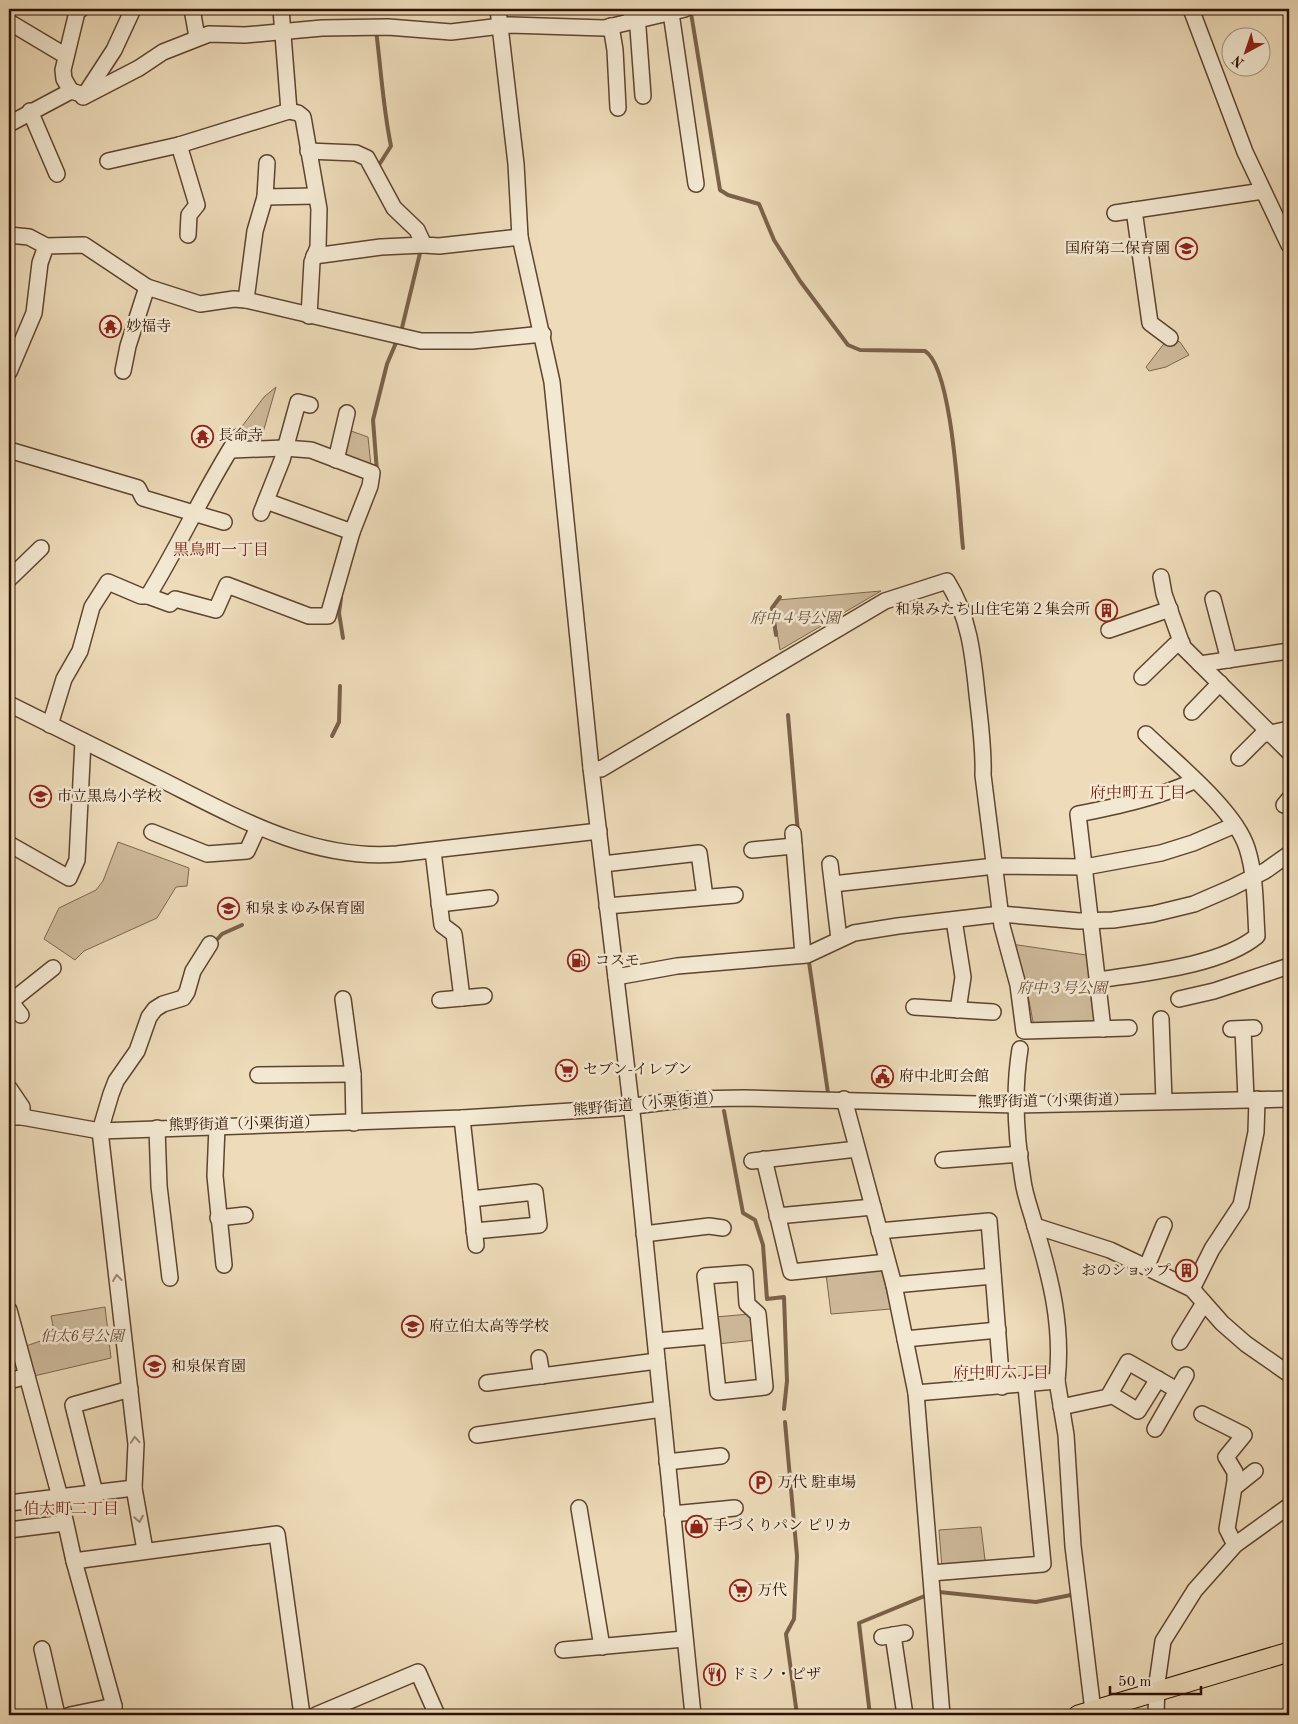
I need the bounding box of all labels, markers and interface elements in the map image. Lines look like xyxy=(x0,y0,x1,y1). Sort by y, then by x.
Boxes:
north arrow xyxy=(1220,28,1270,78)
text: N xyxy=(1229,52,1247,70)
school or university icon: 国府第二保育園 xyxy=(1174,237,1198,261)
place label: 国府第二保育園 xyxy=(1065,240,1170,257)
temple icon: 妙福寺 xyxy=(98,315,122,339)
place label: 妙福寺 xyxy=(126,318,171,335)
temple icon: 長命寺 xyxy=(190,424,214,448)
place label: 長命寺 xyxy=(218,427,263,444)
district label: 黒鳥町一丁目 xyxy=(173,541,269,559)
building icon: 和泉みたち山住宅第２集会所 xyxy=(1094,598,1118,622)
place label: 和泉みたち山住宅第２集会所 xyxy=(895,601,1090,618)
park label: 府中４号公園 xyxy=(750,610,843,627)
district label: 府中町五丁目 xyxy=(1090,784,1186,802)
school or university icon: 市立黒鳥小学校 xyxy=(29,785,53,809)
place label: 市立黒鳥小学校 xyxy=(57,788,162,805)
school or university icon: 和泉まゆみ保育園 xyxy=(217,897,241,921)
place label: 和泉まゆみ保育園 xyxy=(245,900,365,917)
fuel station icon: コスモ xyxy=(567,949,591,973)
place label: コスモ xyxy=(595,954,640,969)
park label: 府中３号公園 xyxy=(1017,980,1110,997)
supermarket icon: セブン-イレブン xyxy=(555,1058,579,1082)
place label: セブン-イレブン xyxy=(583,1061,692,1078)
public building icon: 府中北町会館 xyxy=(871,1065,895,1089)
place label: 府中北町会館 xyxy=(899,1068,989,1085)
street label: 熊野街道（小栗街道） xyxy=(572,1089,723,1119)
street label: 熊野街道（小栗街道） xyxy=(978,1091,1128,1111)
street label: 熊野街道（小栗街道） xyxy=(169,1114,319,1134)
building icon: おのショップ xyxy=(1175,1259,1199,1283)
place label: おのショップ xyxy=(1081,1263,1171,1279)
one-way arrow xyxy=(112,1274,123,1282)
school or university icon: 府立伯太高等学校 xyxy=(401,1315,425,1339)
place label: 府立伯太高等学校 xyxy=(429,1318,549,1335)
park label: 伯太6号公園 xyxy=(40,1328,127,1345)
school or university icon: 和泉保育園 xyxy=(143,1355,167,1379)
place label: 和泉保育園 xyxy=(171,1358,246,1375)
district label: 府中町六丁目 xyxy=(953,1364,1049,1382)
one-way arrow xyxy=(130,1435,141,1443)
parking icon: 万代 駐車場 xyxy=(749,1471,773,1495)
place label: 万代 駐車場 xyxy=(777,1474,856,1491)
district label: 伯太町二丁目 xyxy=(23,1500,119,1518)
shop icon: 手づくりパン ピリカ xyxy=(685,1514,709,1538)
one-way arrow xyxy=(134,1515,144,1524)
place label: 手づくりパン ピリカ xyxy=(713,1517,852,1534)
supermarket icon: 万代 xyxy=(729,1579,753,1603)
place label: 万代 xyxy=(757,1582,787,1599)
restaurant icon: ドミノ・ピザ xyxy=(703,1663,727,1687)
scale bar xyxy=(1110,1664,1202,1696)
place label: ドミノ・ピザ xyxy=(731,1666,821,1683)
text: 50 m xyxy=(1118,1675,1152,1690)

